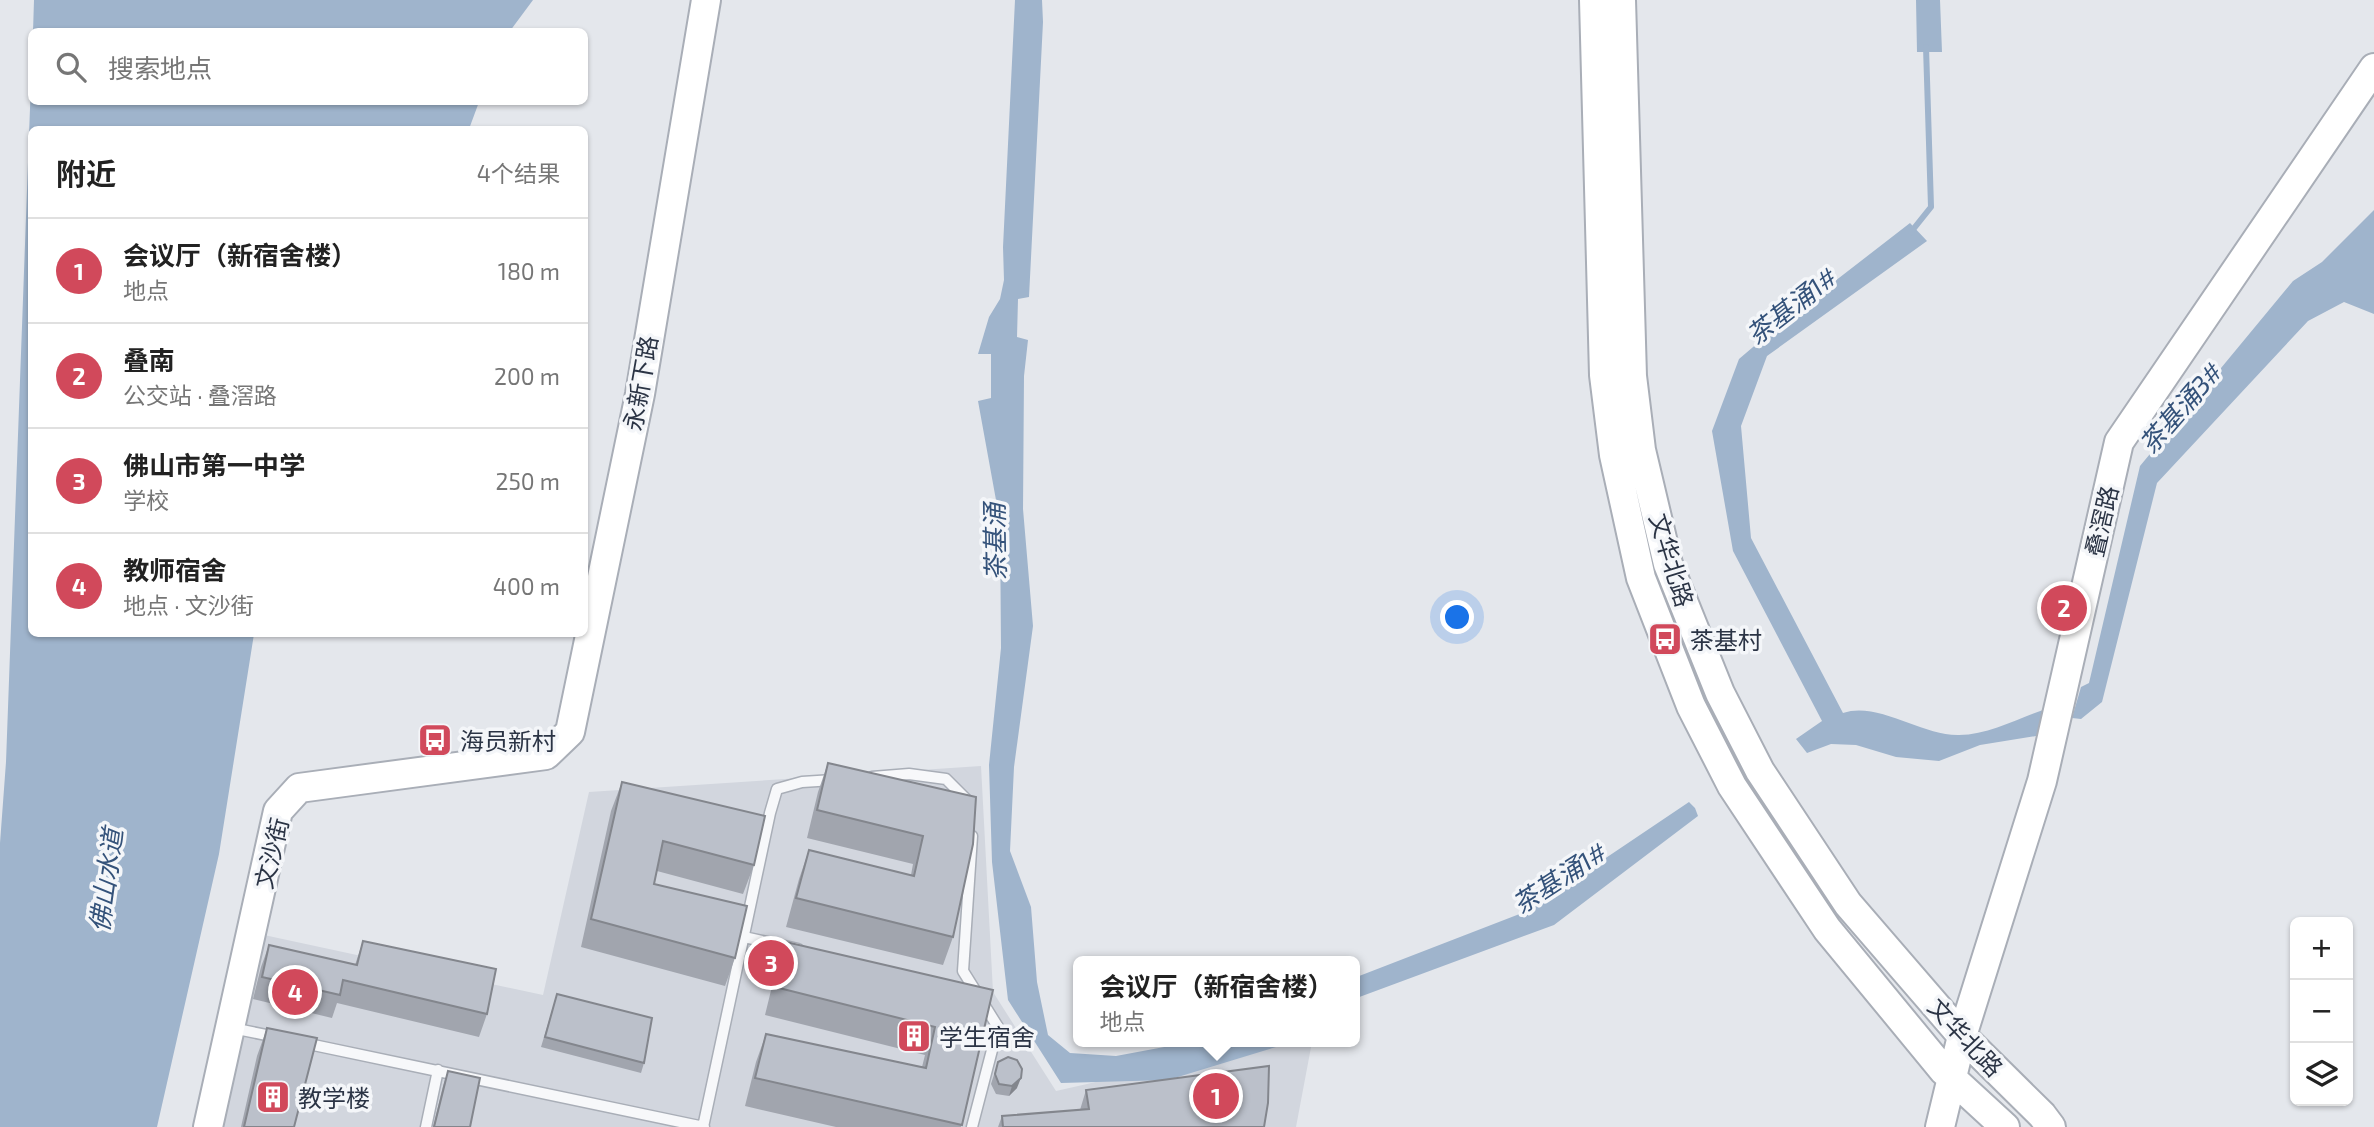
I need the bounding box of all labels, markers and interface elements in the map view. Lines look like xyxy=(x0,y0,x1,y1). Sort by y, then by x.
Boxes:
search box xyxy=(28,28,588,105)
icon: search xyxy=(52,48,90,86)
text: 搜索地点 xyxy=(108,52,212,83)
text: 附近 xyxy=(56,155,116,191)
text: 4个结果 xyxy=(477,159,560,187)
text: 会议厅（新宿舍楼） xyxy=(123,239,357,270)
text: 1 xyxy=(74,257,84,285)
text: 180 m xyxy=(498,257,560,285)
water label: 茶基涌1# xyxy=(1740,260,1843,350)
text: 地点 xyxy=(123,276,169,304)
street label: 永新下路 xyxy=(617,333,663,433)
text: 叠南 xyxy=(123,344,175,375)
water label: 茶基涌3# xyxy=(2132,355,2228,459)
text: 2 xyxy=(72,362,86,390)
text: 200 m xyxy=(494,362,560,390)
text: 公交站 · 叠滘路 xyxy=(123,381,277,409)
text: 佛山市第一中学 xyxy=(123,449,305,480)
text: 3 xyxy=(72,467,86,495)
text: 250 m xyxy=(496,467,560,495)
street label: 叠滘路 xyxy=(2079,483,2123,559)
text: 学校 xyxy=(123,486,169,514)
water label: 茶基涌 xyxy=(978,500,1010,581)
street label: 文华北路 xyxy=(1644,510,1700,610)
text: 教师宿舍 xyxy=(123,554,227,585)
text: 4 xyxy=(72,572,86,600)
text: 400 m xyxy=(493,572,560,600)
pin: 2 xyxy=(2041,582,2087,634)
text: 地点 · 文沙街 xyxy=(123,591,254,619)
your location xyxy=(1440,600,1474,634)
bus stop icon: 茶基村 xyxy=(1646,620,1684,658)
place label: 茶基村 xyxy=(1690,625,1762,654)
bus stop icon: 海员新村 xyxy=(416,721,454,759)
place label: 海员新村 xyxy=(460,726,556,755)
street label: 文沙街 xyxy=(248,815,294,891)
water label: 佛山水道 xyxy=(82,822,128,934)
water label: 茶基涌1# xyxy=(1506,835,1612,919)
map controls xyxy=(2290,917,2353,1106)
button: + xyxy=(2290,917,2353,980)
pin: 3 xyxy=(748,937,794,989)
popup xyxy=(1073,956,1360,1047)
pin: 4 xyxy=(272,966,318,1018)
text: 会议厅（新宿舍楼） xyxy=(1099,970,1334,1001)
button: − xyxy=(2290,980,2353,1043)
street label: 文华北路 xyxy=(1923,992,2009,1082)
text: 地点 xyxy=(1099,1007,1145,1035)
building icon: 学生宿舍 xyxy=(895,1017,933,1055)
place label: 学生宿舍 xyxy=(939,1022,1035,1051)
button: layers xyxy=(2290,1043,2353,1106)
pin: 1 xyxy=(1193,1070,1239,1122)
building icon: 教学楼 xyxy=(254,1078,292,1116)
place label: 教学楼 xyxy=(298,1083,370,1112)

